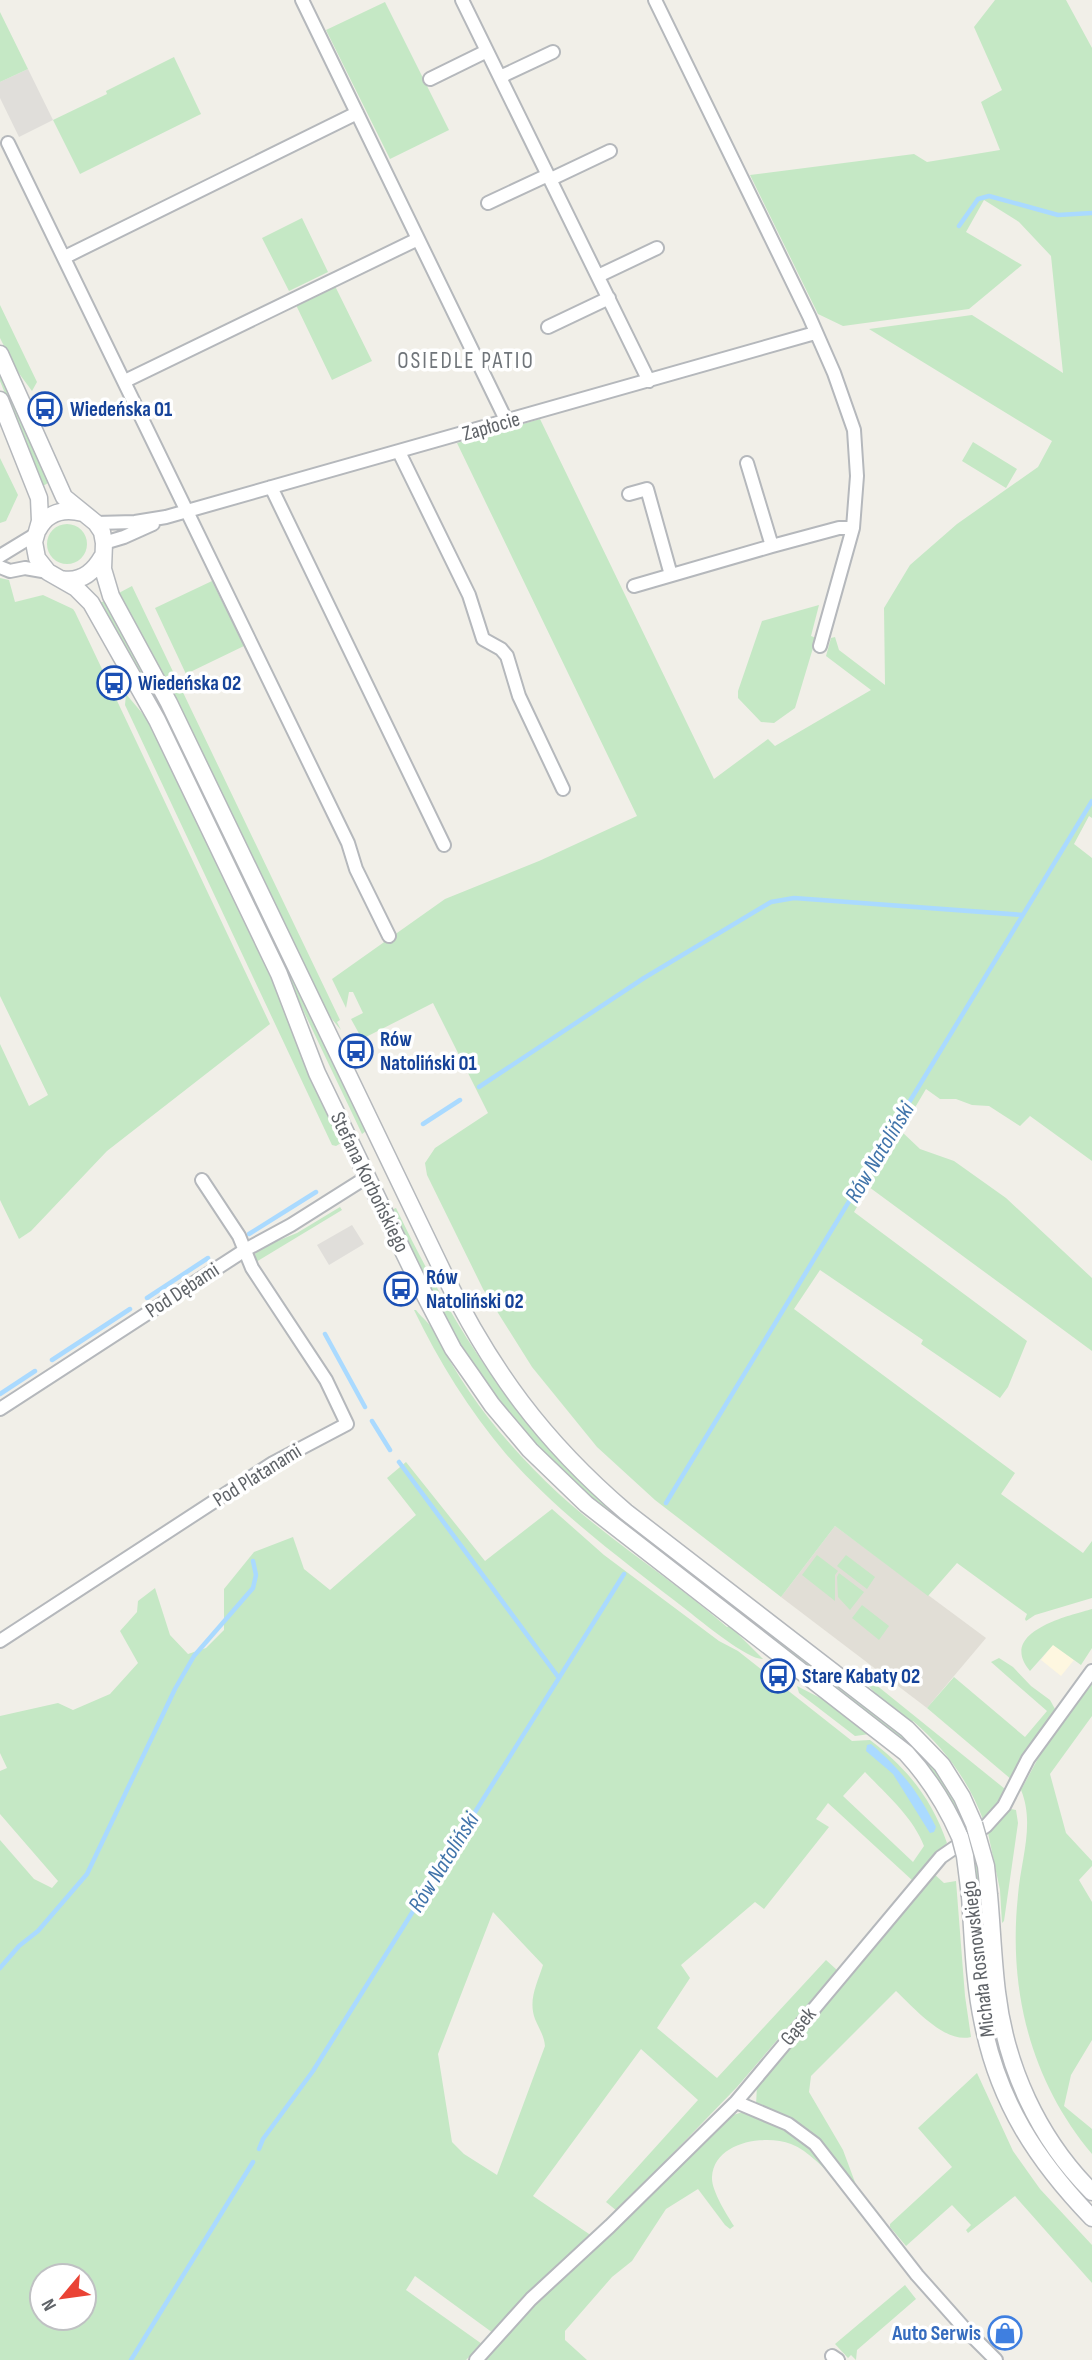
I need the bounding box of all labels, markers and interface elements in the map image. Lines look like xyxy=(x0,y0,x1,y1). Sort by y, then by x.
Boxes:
district label: OSIEDLE PATIO xyxy=(397,347,535,375)
bus stop icon: Wiedeńska 01 xyxy=(26,390,64,428)
place label: Wiedeńska 01 xyxy=(70,397,172,422)
street label: Zapłocie xyxy=(460,406,523,447)
bus stop icon: Wiedeńska 02 xyxy=(95,664,133,702)
place label: Wiedeńska 02 xyxy=(138,671,241,696)
place label: Rów Natoliński 01 xyxy=(380,1027,477,1076)
bus stop icon: Rów Natoliński 01 xyxy=(337,1032,375,1070)
water label: Rów Natoliński xyxy=(839,1097,921,1208)
street label: Stefana Korbońskiego xyxy=(325,1108,414,1257)
street label: Pod Dębami xyxy=(141,1257,224,1323)
place label: Rów Natoliński 02 xyxy=(426,1265,524,1314)
bus stop icon: Rów Natoliński 02 xyxy=(382,1270,420,1308)
street label: Pod Platanami xyxy=(209,1438,306,1512)
bus stop icon: Stare Kabaty 02 xyxy=(759,1657,797,1695)
place label: Stare Kabaty 02 xyxy=(802,1664,920,1689)
water label: Rów Natoliński xyxy=(402,1807,486,1917)
street label: Michała Rosnowskiego xyxy=(957,1879,1000,2038)
street label: Gąsek xyxy=(775,2002,822,2051)
north arrow xyxy=(28,2262,98,2332)
text: N xyxy=(37,2294,62,2315)
shop icon: Auto Serwis xyxy=(986,2314,1024,2352)
place label: Auto Serwis xyxy=(891,2321,981,2346)

